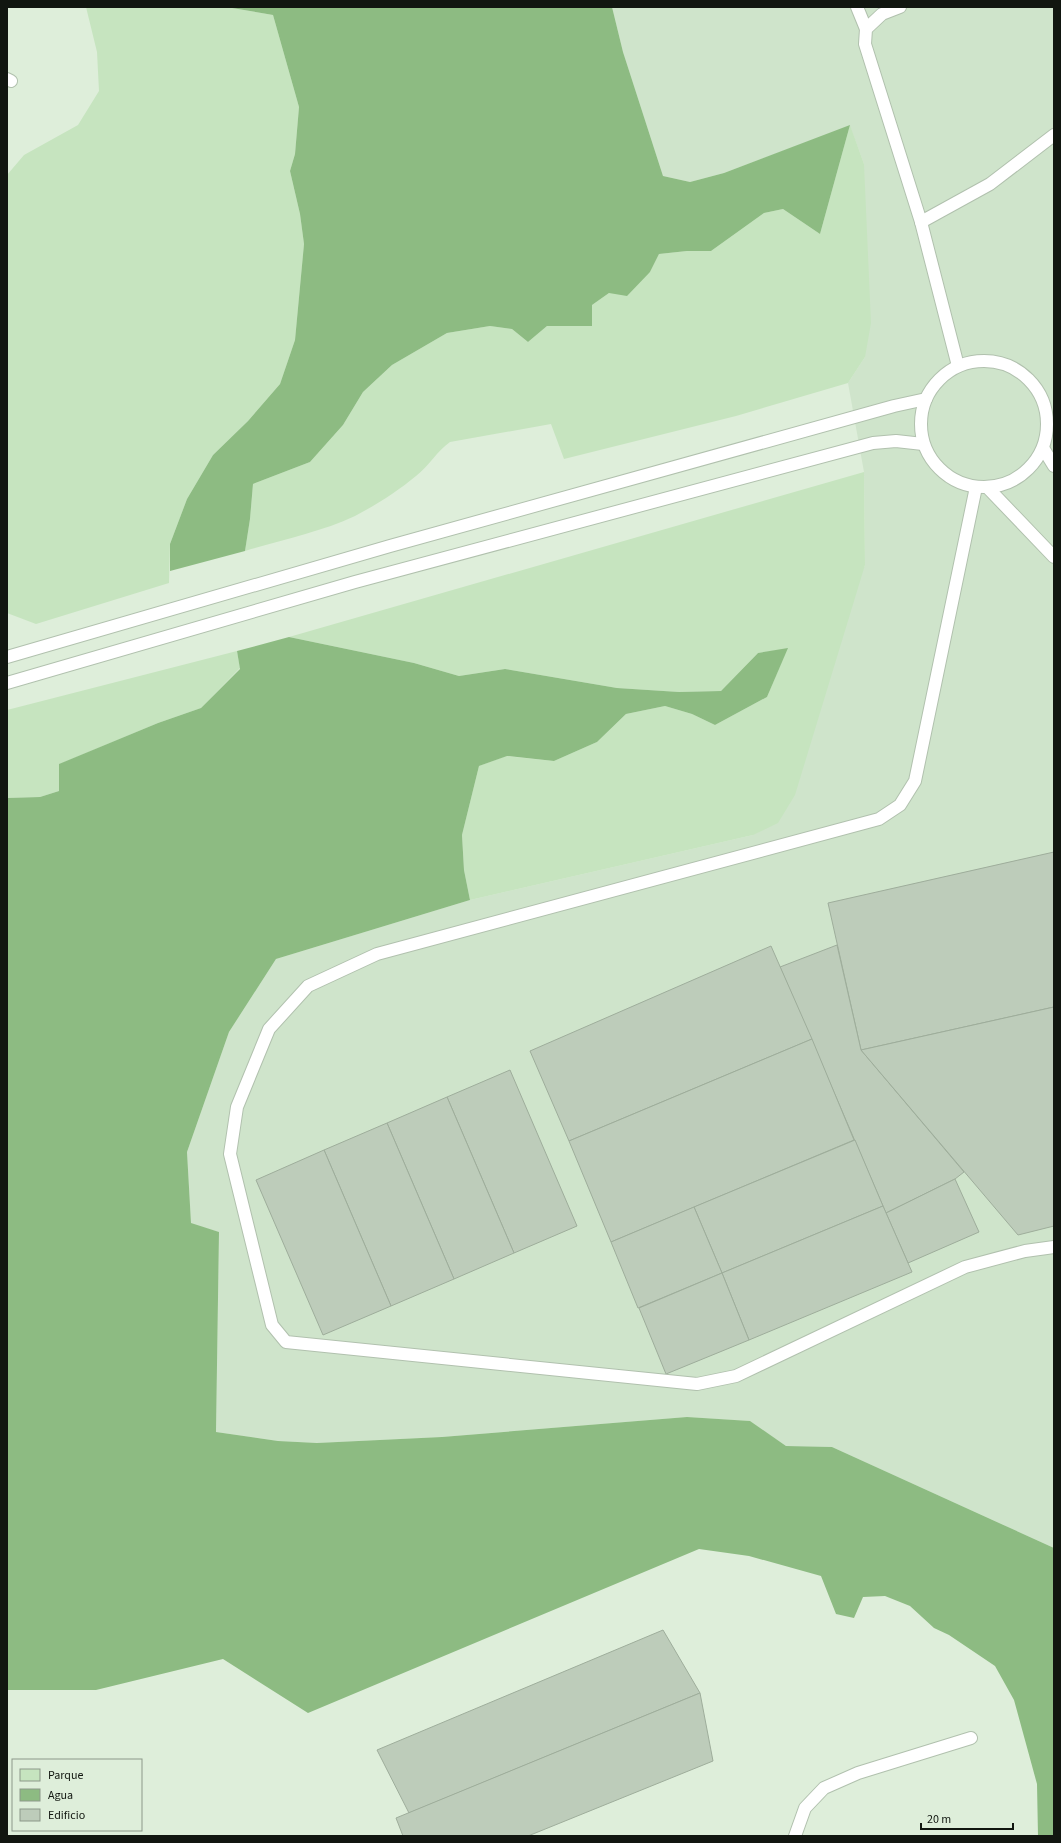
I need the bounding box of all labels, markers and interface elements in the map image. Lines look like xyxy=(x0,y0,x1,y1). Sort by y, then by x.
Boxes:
legend xyxy=(12,1759,142,1831)
text: Parque xyxy=(48,1767,84,1784)
text: Agua xyxy=(48,1787,73,1804)
scale bar xyxy=(921,1805,1013,1831)
text: Edificio xyxy=(48,1807,85,1824)
text: 20 m xyxy=(927,1811,951,1828)

